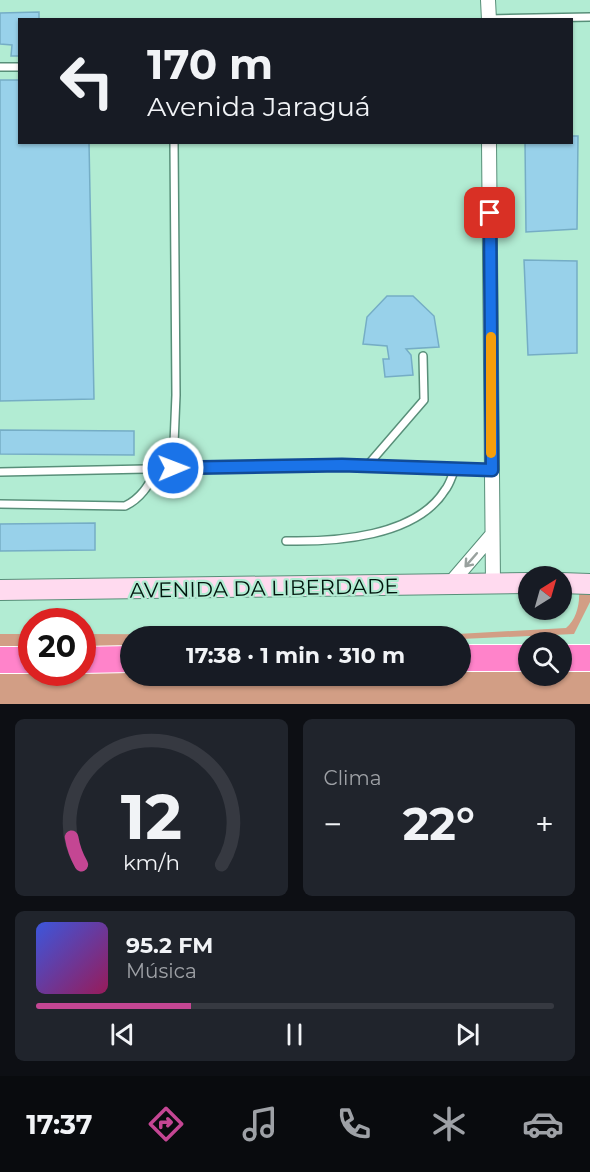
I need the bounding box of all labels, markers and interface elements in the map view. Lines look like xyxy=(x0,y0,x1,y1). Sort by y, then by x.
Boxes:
text: 170 m xyxy=(147,38,273,90)
icon: left xyxy=(48,42,126,120)
text: Avenida Jaraguá xyxy=(147,90,371,123)
pin xyxy=(464,187,515,238)
icon: arrive xyxy=(473,196,506,229)
position arrow xyxy=(141,436,205,500)
one-way arrow xyxy=(464,552,478,567)
north arrow xyxy=(518,566,572,620)
map controls xyxy=(518,566,572,686)
street label: AVENIDA DA LIBERDADE xyxy=(129,573,399,603)
speed limit sign: 20 xyxy=(18,608,96,686)
button: search xyxy=(518,632,572,686)
text: 17:38 · 1 min · 310 m xyxy=(186,642,405,669)
text: Clima xyxy=(324,766,381,790)
text: 12 xyxy=(121,779,182,855)
text: 22° xyxy=(403,796,475,851)
text: − xyxy=(324,804,342,844)
text: + xyxy=(535,804,554,844)
text: km/h xyxy=(123,849,180,875)
text: 95.2 FM xyxy=(126,932,213,959)
text: Música xyxy=(126,959,197,983)
icon: previous xyxy=(106,1018,139,1051)
icon: pause xyxy=(278,1018,311,1051)
icon: next xyxy=(451,1018,484,1051)
icon: directions xyxy=(145,1103,187,1145)
icon: music xyxy=(239,1103,281,1145)
icon: phone xyxy=(333,1103,375,1145)
icon: climate xyxy=(428,1103,470,1145)
icon: car xyxy=(522,1103,564,1145)
text: 17:37 xyxy=(26,1108,92,1141)

